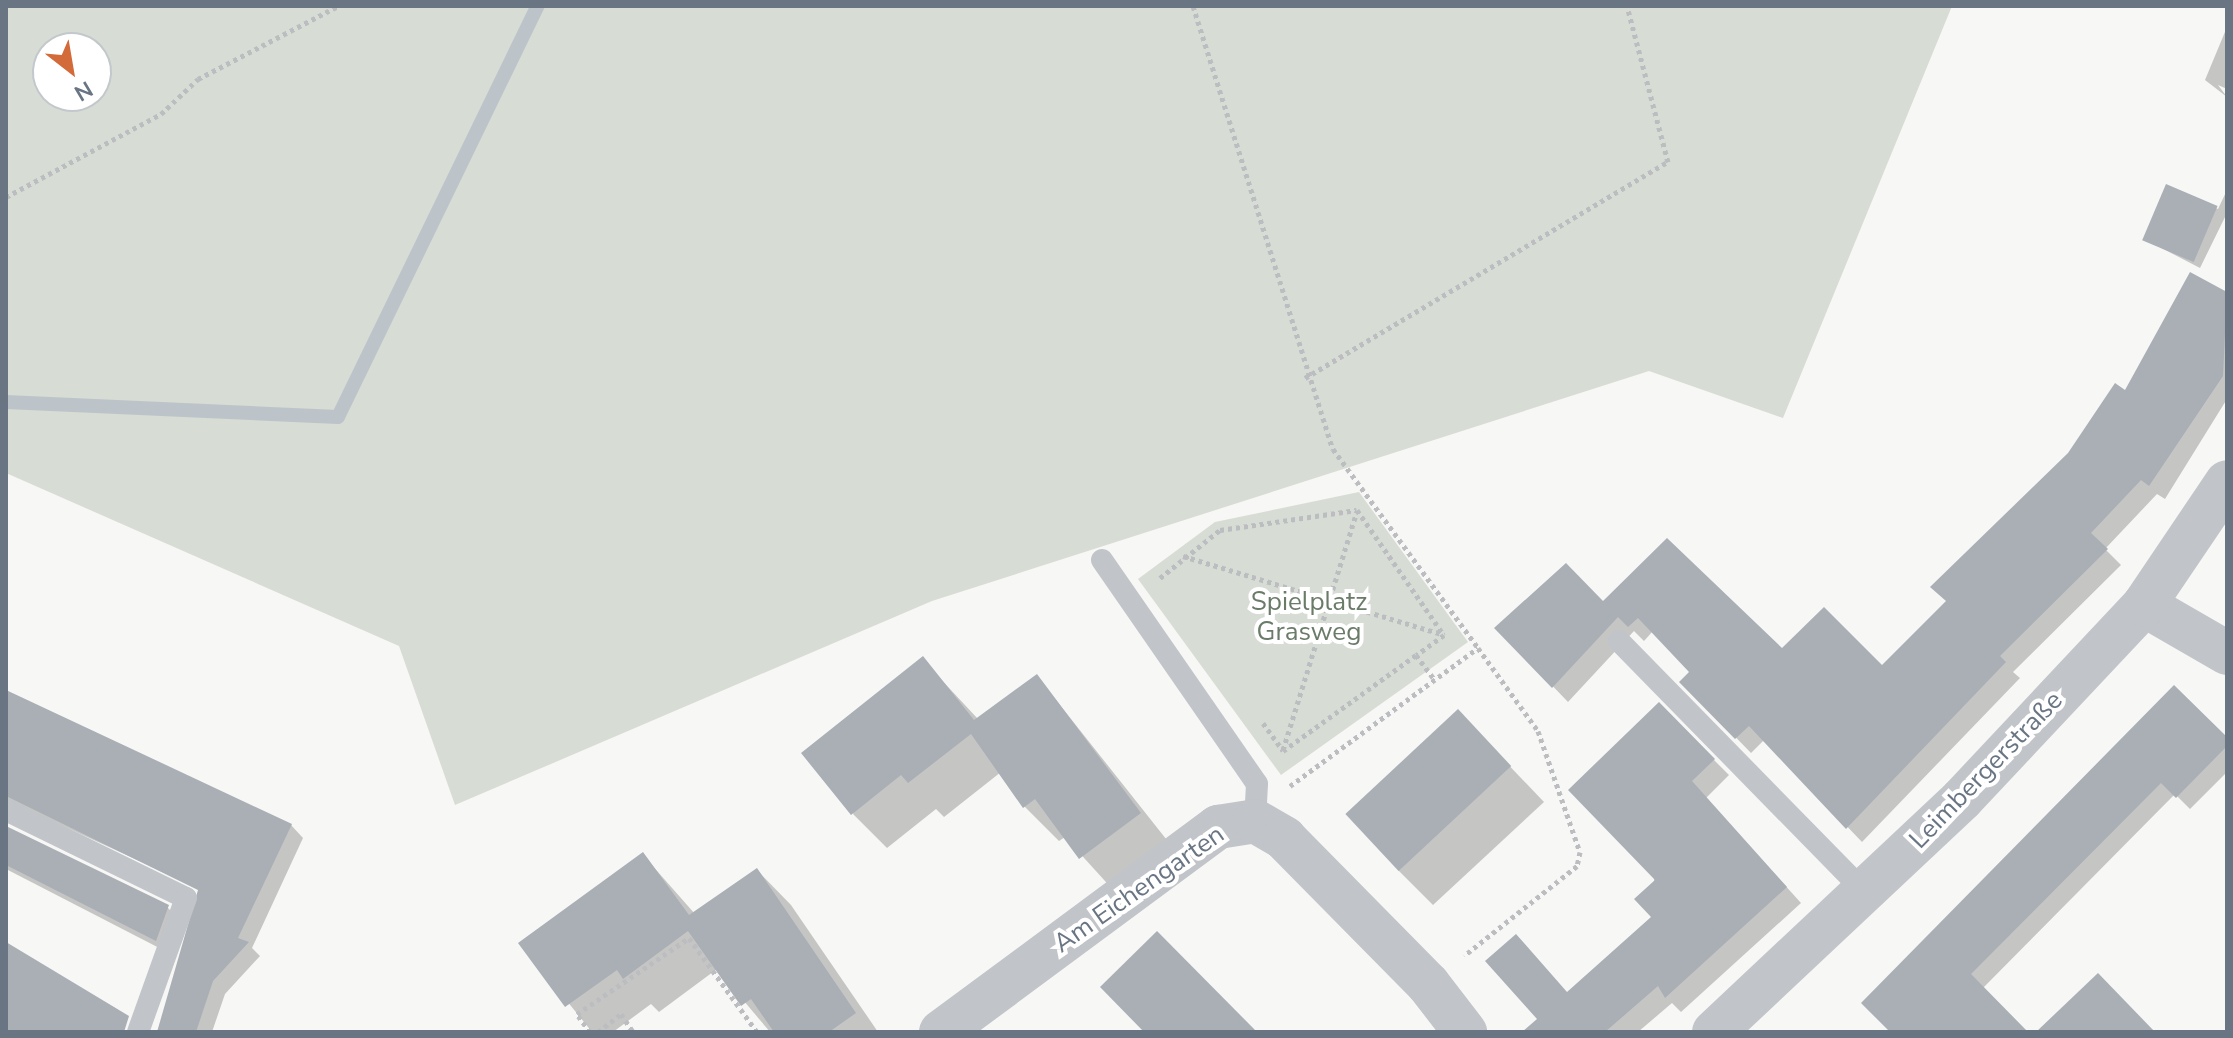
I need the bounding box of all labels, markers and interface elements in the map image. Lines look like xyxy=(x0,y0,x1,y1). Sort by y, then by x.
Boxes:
north arrow xyxy=(32,32,112,112)
text: N xyxy=(69,74,98,108)
park label: Spielplatz Grasweg xyxy=(1251,586,1367,648)
street label: Leimbergerstraße xyxy=(1903,685,2069,855)
street label: Am Eichengarten xyxy=(1048,819,1230,959)

